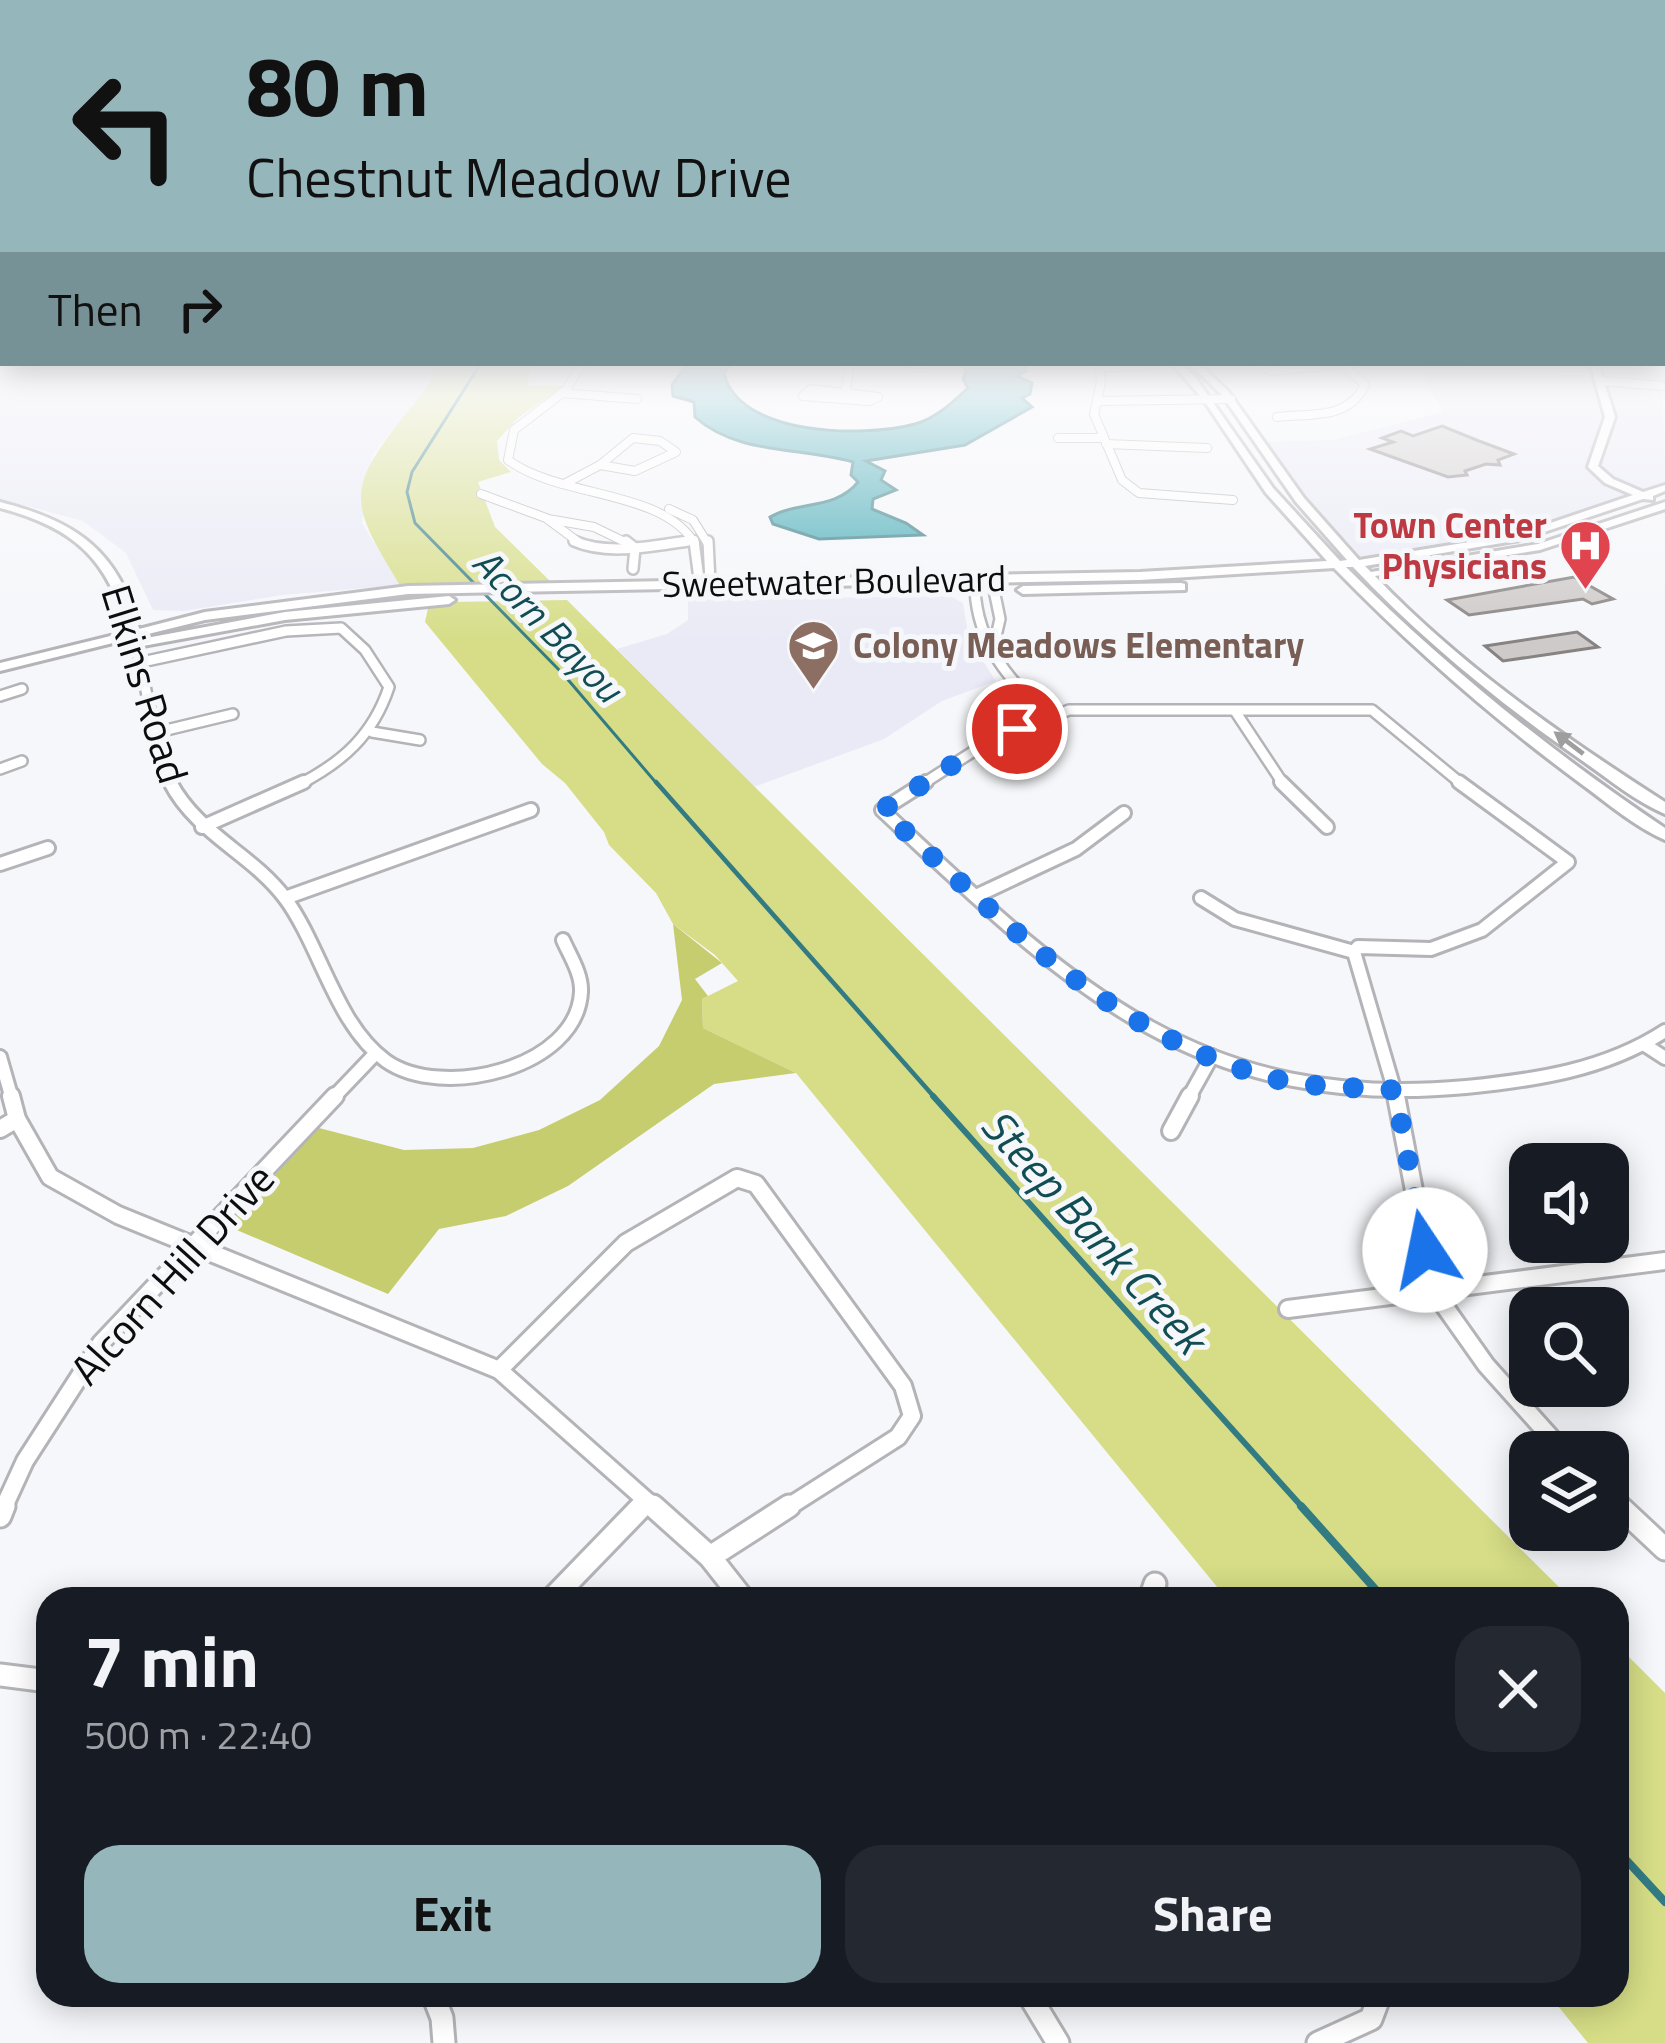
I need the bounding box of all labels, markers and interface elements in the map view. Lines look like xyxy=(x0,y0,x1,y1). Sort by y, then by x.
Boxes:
text: 80 m xyxy=(246,21,429,149)
icon: left xyxy=(48,48,204,204)
text: Chestnut Meadow Drive xyxy=(246,136,792,218)
text: Then xyxy=(48,275,143,343)
icon: right xyxy=(167,276,233,342)
place label: Town Center Physicians xyxy=(1353,497,1547,593)
hospital icon: Town Center Physicians xyxy=(1558,518,1614,592)
water label: Acorn Bayou xyxy=(460,534,639,717)
street label: Sweetwater Boulevard xyxy=(661,550,1007,611)
street label: Elkins Road xyxy=(85,577,206,791)
school or university icon: Colony Meadows Elementary xyxy=(786,617,842,691)
place label: Colony Meadows Elementary xyxy=(853,617,1304,672)
pin xyxy=(966,678,1068,780)
icon: arrive xyxy=(984,696,1050,762)
one-way arrow xyxy=(1553,731,1584,756)
water label: Steep Bank Creek xyxy=(966,1093,1227,1372)
map controls xyxy=(1509,1143,1629,1551)
button: sound xyxy=(1509,1143,1629,1263)
street label: Alcorn Hill Drive xyxy=(54,1148,288,1399)
position arrow xyxy=(1362,1187,1488,1313)
button: search xyxy=(1509,1287,1629,1407)
button: layers xyxy=(1509,1431,1629,1551)
text: 7 min xyxy=(84,1605,259,1715)
button: close xyxy=(1455,1626,1581,1752)
text: 500 m · 22:40 xyxy=(84,1705,312,1764)
button: Exit xyxy=(84,1845,821,1983)
button: Share xyxy=(845,1845,1581,1983)

